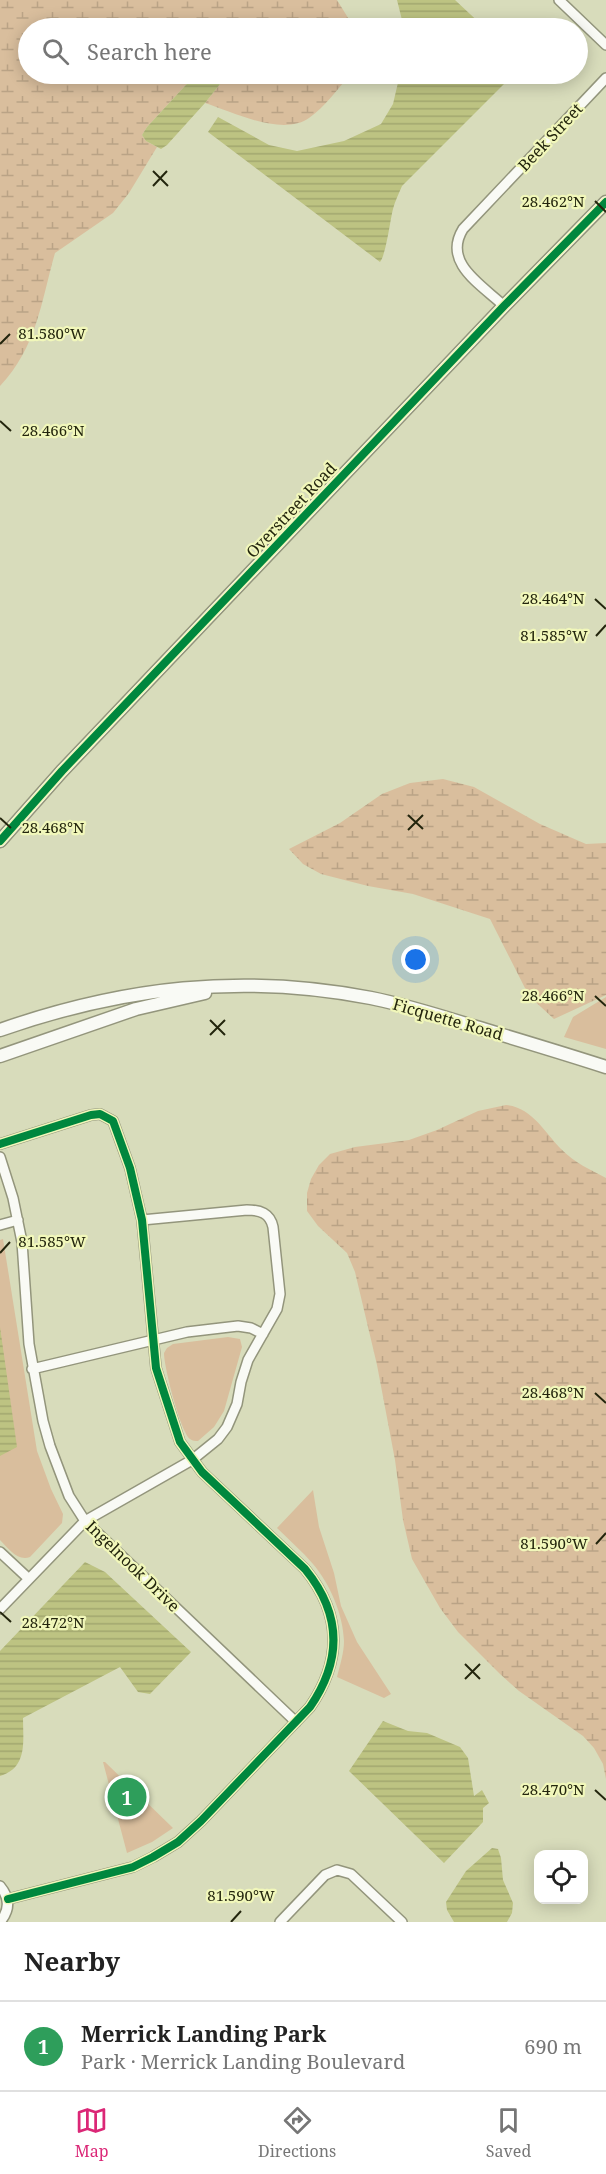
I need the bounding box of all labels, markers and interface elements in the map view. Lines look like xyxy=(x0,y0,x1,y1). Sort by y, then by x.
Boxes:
search box xyxy=(18,18,588,84)
icon: search xyxy=(39,35,72,68)
text: Search here xyxy=(87,36,212,66)
street label: Beek Street xyxy=(513,98,588,176)
text: 28.462°N xyxy=(521,191,585,211)
text: 81.580°W xyxy=(18,323,86,343)
text: 28.466°N xyxy=(21,420,85,440)
street label: Overstreet Road xyxy=(241,457,341,563)
text: 28.464°N xyxy=(521,588,585,608)
text: 81.585°W xyxy=(520,625,588,645)
text: 28.468°N xyxy=(21,817,85,837)
your location xyxy=(401,945,430,974)
text: 28.466°N xyxy=(521,985,585,1005)
street label: Ficquette Road xyxy=(390,993,506,1045)
text: 81.585°W xyxy=(18,1231,86,1251)
text: 28.468°N xyxy=(521,1382,585,1402)
street label: Ingelnook Drive xyxy=(81,1515,185,1617)
text: 81.590°W xyxy=(520,1533,588,1553)
text: 28.472°N xyxy=(21,1612,85,1632)
pin: 1 xyxy=(108,1774,146,1820)
text: 28.470°N xyxy=(521,1779,585,1799)
map controls xyxy=(534,1850,588,1904)
button: locate xyxy=(534,1850,588,1904)
text: 81.590°W xyxy=(207,1885,275,1905)
text: Nearby xyxy=(24,1943,120,1979)
text: Merrick Landing Park xyxy=(81,2018,326,2048)
text: 1 xyxy=(38,2033,49,2060)
text: 690 m xyxy=(524,2033,582,2060)
text: Park · Merrick Landing Boulevard xyxy=(81,2048,405,2075)
tab: Map xyxy=(75,2104,109,2162)
tab: Directions xyxy=(258,2104,336,2162)
tab: Saved xyxy=(486,2104,531,2162)

